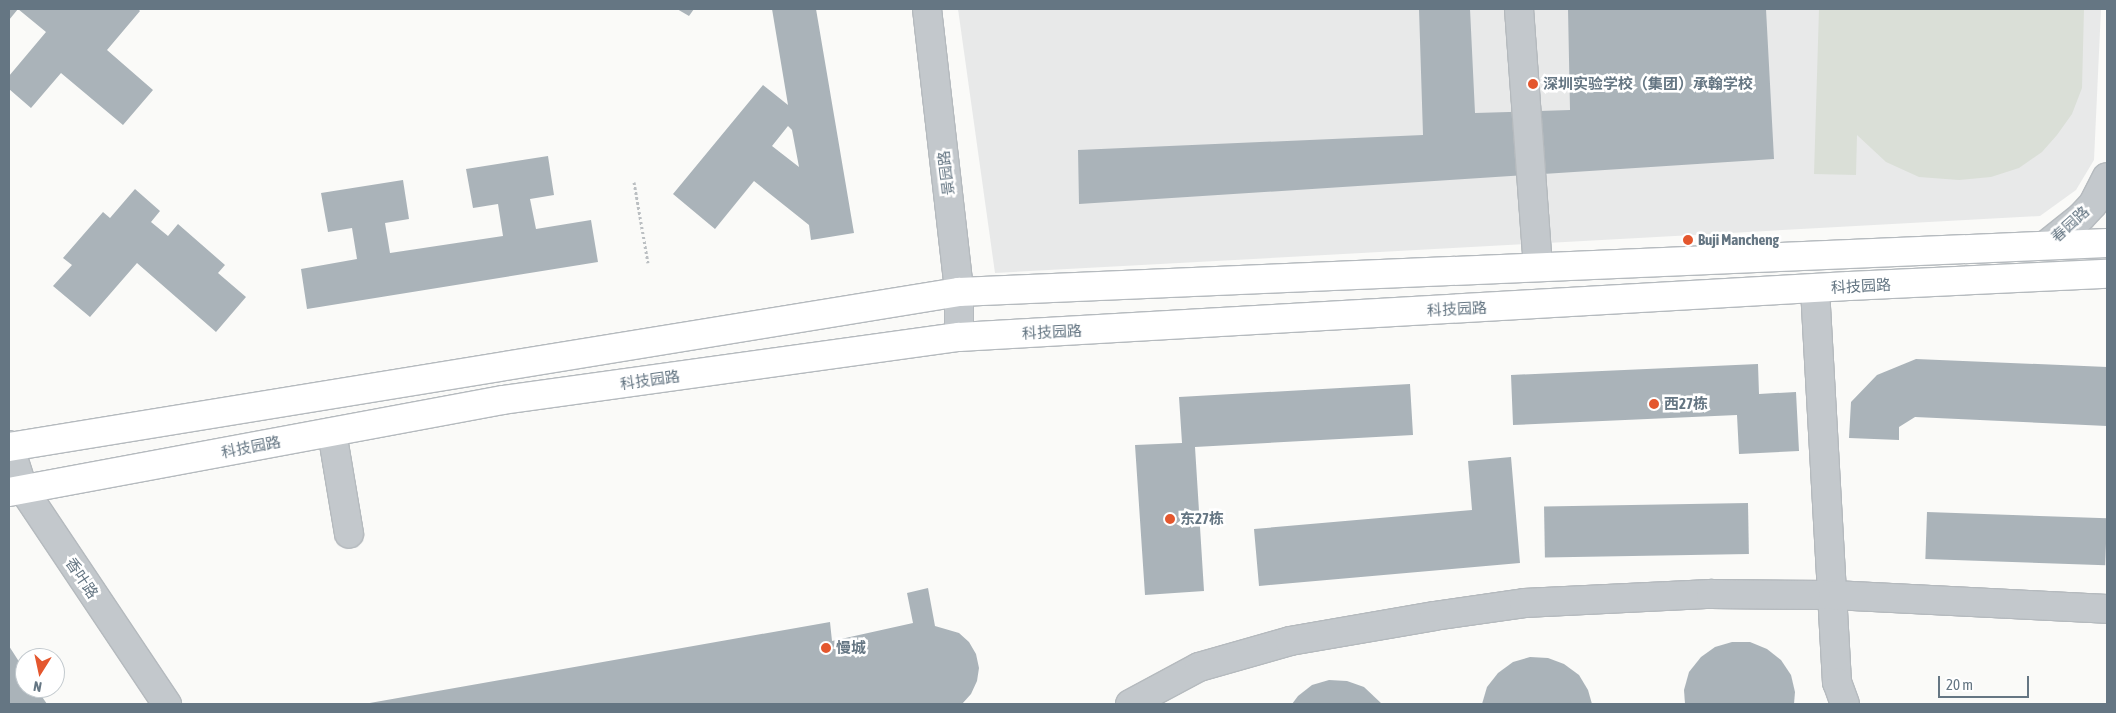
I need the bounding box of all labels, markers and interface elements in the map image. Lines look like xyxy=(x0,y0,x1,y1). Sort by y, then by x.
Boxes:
place label: 深圳实验学校（集团）承翰学校 xyxy=(1543,75,1753,93)
marker: 深圳实验学校（集团）承翰学校 xyxy=(1527,78,1539,90)
street label: 景园路 xyxy=(934,150,958,196)
street label: 春园路 xyxy=(2047,202,2093,246)
place label: Buji Mancheng xyxy=(1698,231,1779,249)
marker: Buji Mancheng xyxy=(1682,234,1694,246)
street label: 科技园路 xyxy=(1831,275,1891,297)
street label: 科技园路 xyxy=(1427,298,1487,320)
street label: 科技园路 xyxy=(1022,321,1082,343)
street label: 科技园路 xyxy=(619,367,681,393)
place label: 西27栋 xyxy=(1664,395,1708,413)
marker: 西27栋 xyxy=(1648,398,1660,410)
street label: 科技园路 xyxy=(220,432,282,462)
place label: 东27栋 xyxy=(1180,510,1224,528)
marker: 东27栋 xyxy=(1164,513,1176,525)
street label: 香叶路 xyxy=(62,554,102,602)
place label: 慢城 xyxy=(836,639,866,657)
marker: 慢城 xyxy=(820,642,832,654)
north arrow xyxy=(15,648,65,698)
scale bar xyxy=(1941,666,2032,698)
text: 20 m xyxy=(1946,676,1973,693)
text: N xyxy=(32,678,43,695)

